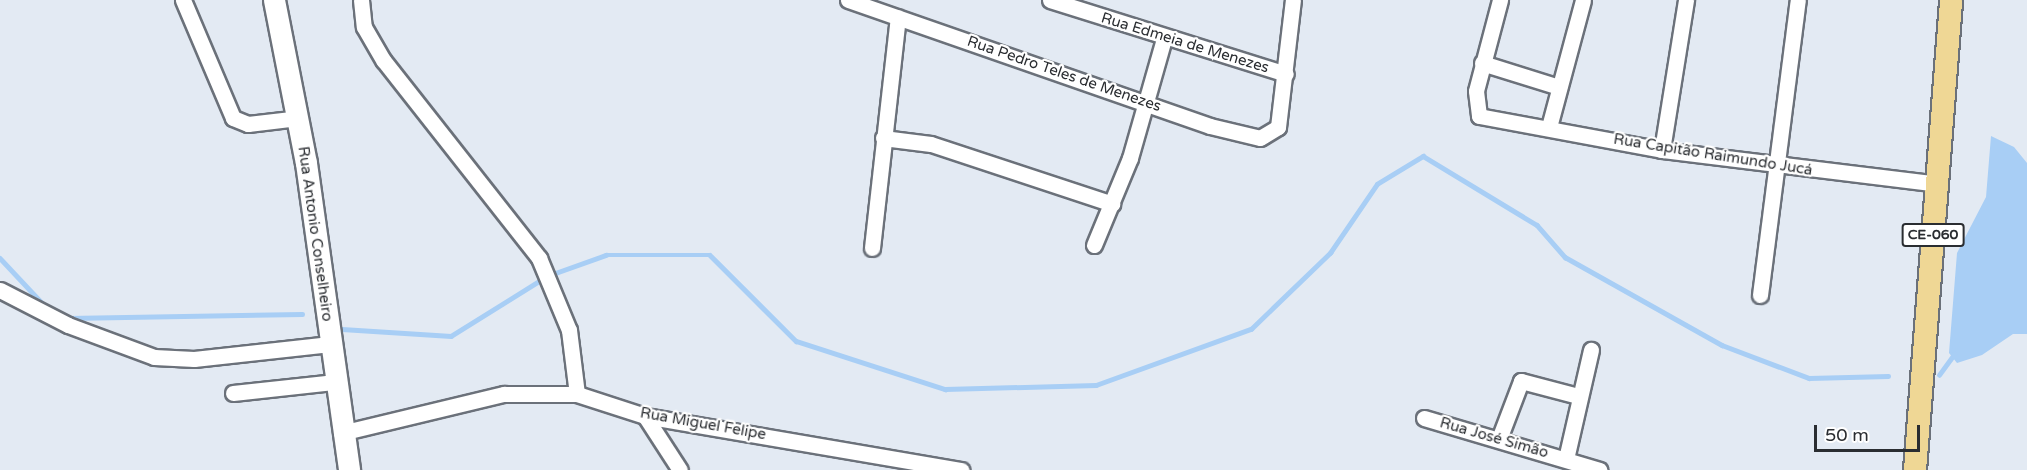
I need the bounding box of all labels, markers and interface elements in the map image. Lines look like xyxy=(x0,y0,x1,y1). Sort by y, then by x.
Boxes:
street label: Rua Edmeia de Menezes xyxy=(1099,9,1271,77)
street label: Rua Pedro Teles de Menezes xyxy=(965,32,1163,116)
street label: Rua Capitão Raimundo Jucá xyxy=(1612,130,1814,180)
street label: Rua Antonio Conselheiro xyxy=(294,145,336,323)
road number: CE-060 xyxy=(1902,224,1964,246)
street label: Rua Miguel Felipe xyxy=(639,404,767,444)
scale bar xyxy=(1817,413,1924,451)
street label: Rua José Simão xyxy=(1438,414,1550,462)
text: 50 m xyxy=(1825,424,1869,446)

